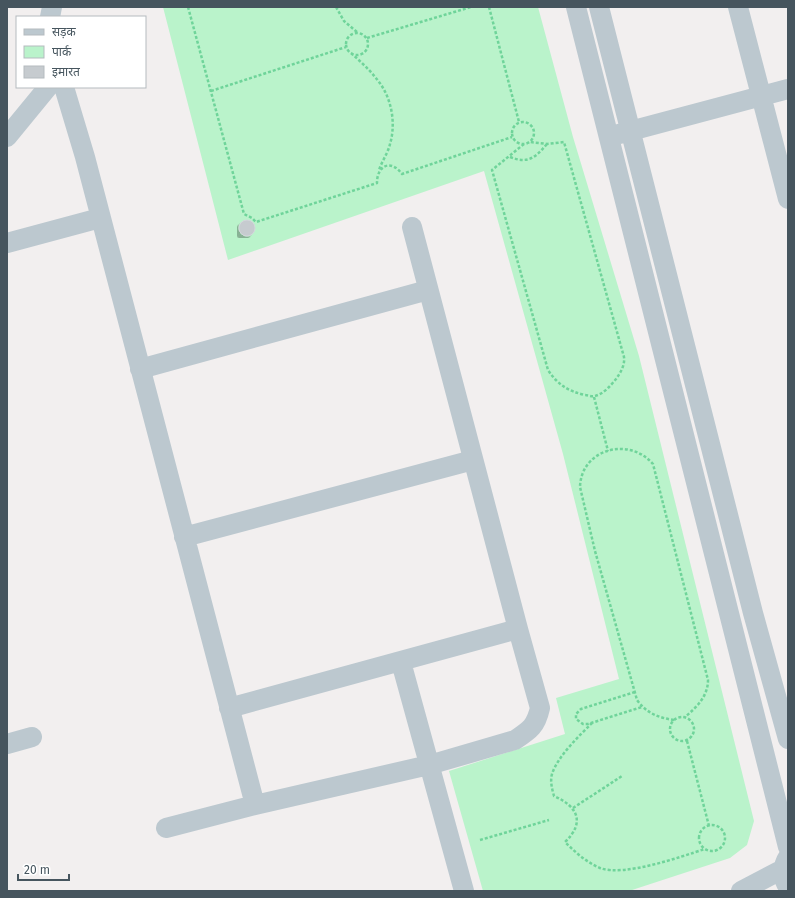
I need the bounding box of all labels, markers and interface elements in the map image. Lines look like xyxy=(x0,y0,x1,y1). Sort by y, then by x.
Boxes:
legend xyxy=(16,16,146,88)
text: सड़क xyxy=(52,25,77,39)
text: पार्क xyxy=(52,45,72,59)
text: इमारत xyxy=(52,65,81,79)
scale bar xyxy=(18,856,69,882)
text: 20 m xyxy=(24,863,50,877)

